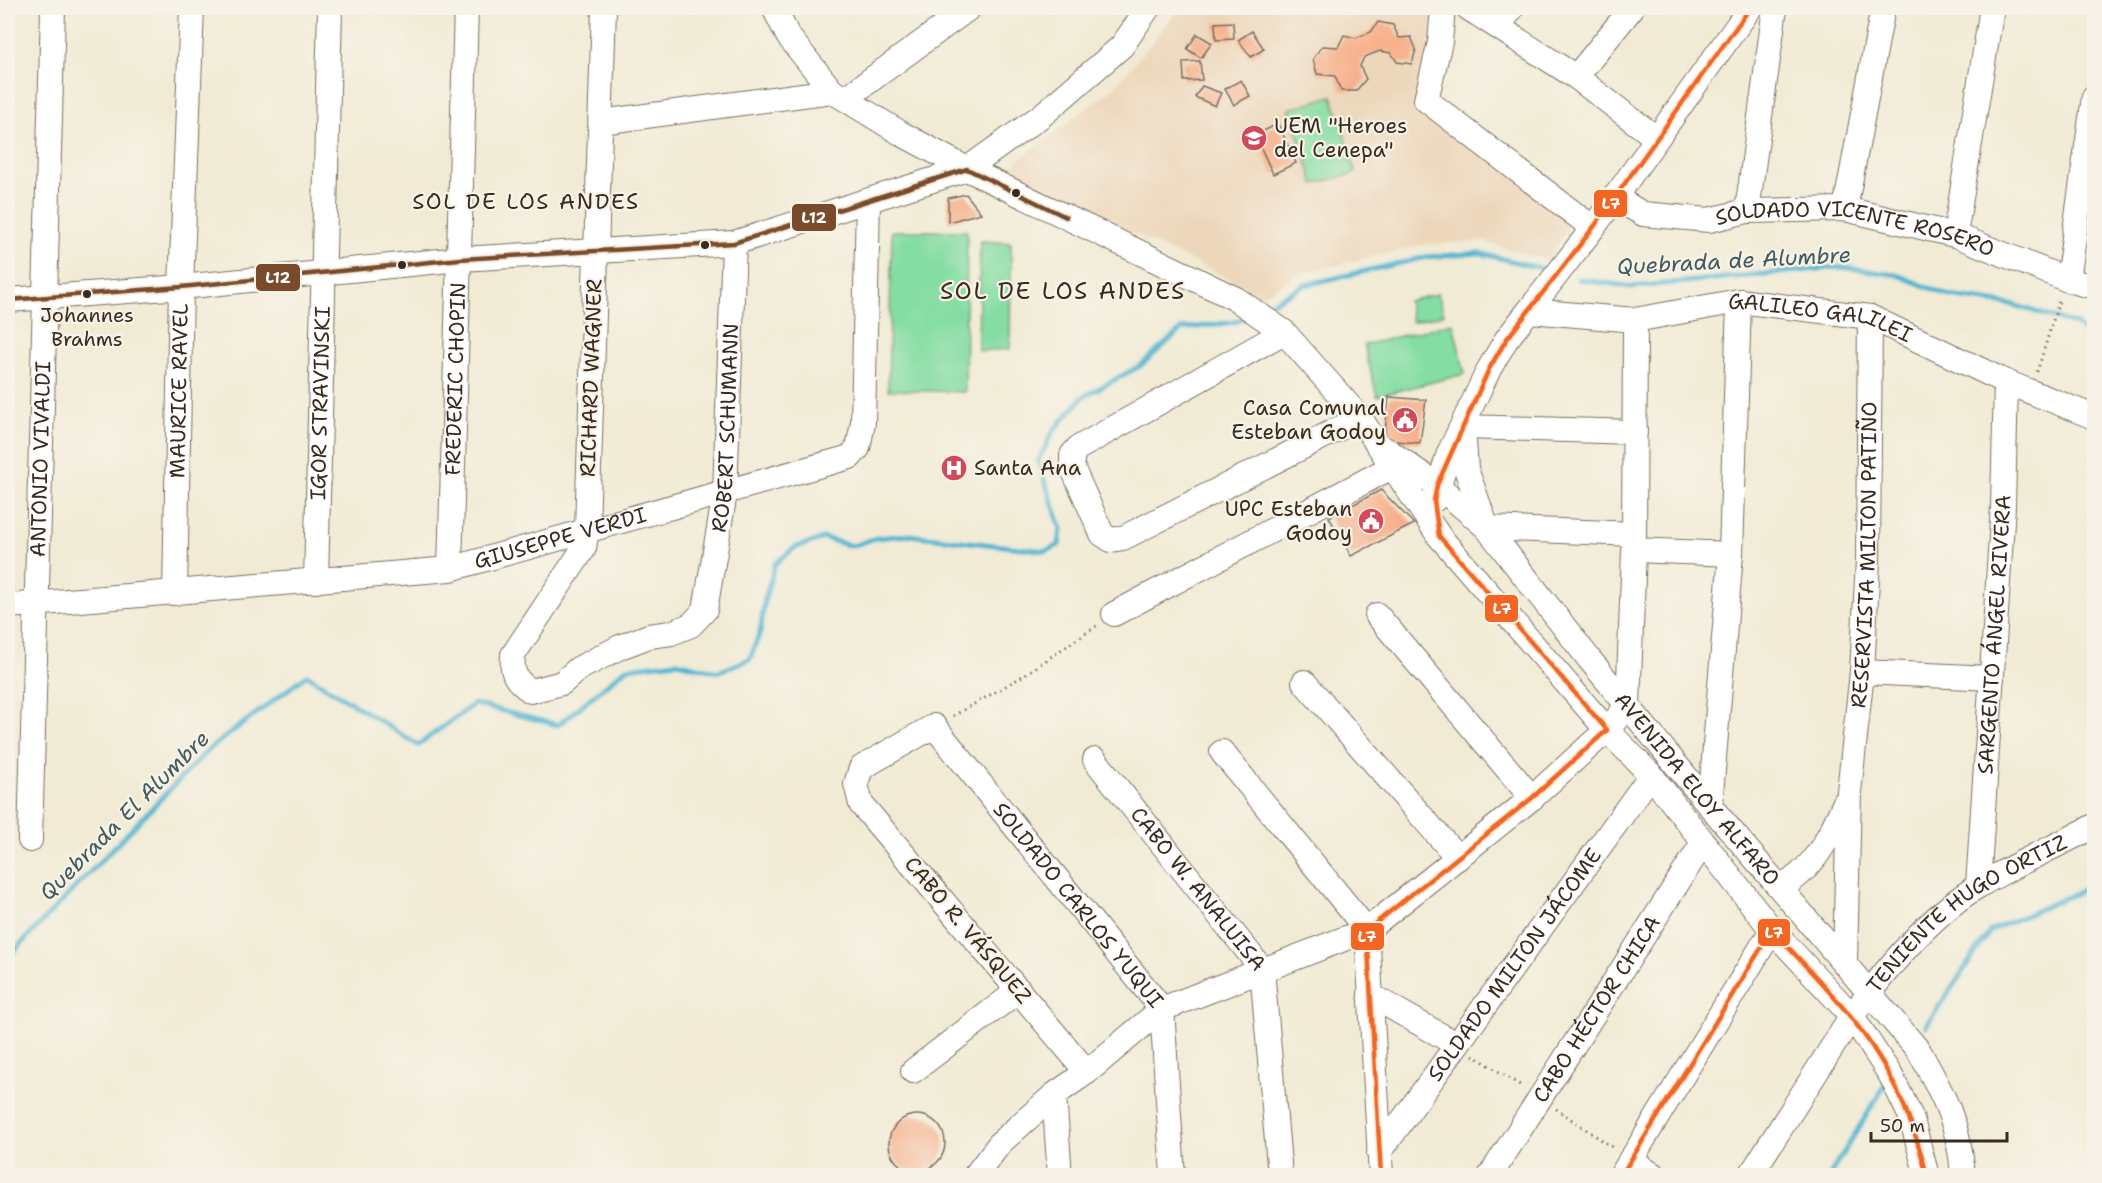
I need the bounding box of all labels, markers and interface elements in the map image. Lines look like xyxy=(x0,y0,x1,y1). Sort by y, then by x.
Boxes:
place label: UEM "Heroes del Cenepa" xyxy=(1274,112,1407,164)
school or university icon: UEM "Heroes del Cenepa" xyxy=(1239,123,1269,153)
district label: SOL DE LOS ANDES xyxy=(412,187,640,216)
unlabelled marker xyxy=(1010,187,1022,199)
line badge: L7 xyxy=(1593,189,1628,218)
text: L7 xyxy=(1602,193,1620,214)
street label: SOLDADO VICENTE ROSERO xyxy=(1712,195,1999,263)
line badge: L12 xyxy=(791,203,837,232)
text: L12 xyxy=(801,207,827,228)
unlabelled marker xyxy=(699,239,711,251)
water label: Quebrada de Alumbre xyxy=(1616,240,1852,281)
unlabelled marker xyxy=(396,259,408,271)
line badge: L12 xyxy=(255,263,301,292)
text: L12 xyxy=(265,267,291,288)
district label: SOL DE LOS ANDES xyxy=(940,275,1186,307)
street label: RICHARD WAGNER xyxy=(574,278,608,478)
street label: FREDERIC CHOPIN xyxy=(439,282,472,476)
street label: GALILEO GALILEI xyxy=(1725,286,1917,349)
marker: Johannes Brahms xyxy=(81,288,93,300)
place label: Johannes Brahms xyxy=(40,302,134,352)
street label: MAURICE RAVEL xyxy=(163,303,195,479)
street label: IGOR STRAVINSKI xyxy=(304,306,337,501)
street label: ROBERT SCHUMANN xyxy=(705,323,745,534)
street label: ANTONIO VIVALDI xyxy=(24,361,57,558)
place label: Casa Comunal Esteban Godoy xyxy=(1231,394,1387,446)
street label: RESERVISTA MILTON PATIÑO xyxy=(1844,401,1883,709)
public building icon: Casa Comunal Esteban Godoy xyxy=(1390,405,1420,435)
hospital icon: Santa Ana xyxy=(939,453,969,483)
place label: Santa Ana xyxy=(974,454,1081,482)
street label: SARGENTO ÁNGEL RIVERA xyxy=(1971,494,2017,775)
place label: UPC Esteban Godoy xyxy=(1225,495,1352,547)
street label: GIUSEPPE VERDI xyxy=(471,501,649,576)
public building icon: UPC Esteban Godoy xyxy=(1356,506,1386,536)
line badge: L7 xyxy=(1484,594,1519,623)
text: L7 xyxy=(1493,598,1511,619)
street label: AVENIDA ELOY ALFARO xyxy=(1608,686,1786,892)
water label: Quebrada El Alumbre xyxy=(33,724,216,907)
street label: SOLDADO CARLOS YUQUI xyxy=(987,796,1170,1014)
street label: CABO W. ANALUISA xyxy=(1124,801,1272,977)
street label: TENIENTE HUGO ORTIZ xyxy=(1860,828,2072,999)
street label: SOLDADO MILTON JÁCOME xyxy=(1421,843,1608,1087)
street label: CABO R. VÁSQUEZ xyxy=(898,850,1039,1010)
street label: CABO HÉCTOR CHICA xyxy=(1526,910,1667,1108)
line badge: L7 xyxy=(1757,918,1791,947)
line badge: L7 xyxy=(1350,922,1385,951)
text: L7 xyxy=(1765,922,1783,943)
text: L7 xyxy=(1358,926,1376,947)
scale bar xyxy=(1871,1105,2008,1143)
text: 50 m xyxy=(1880,1114,1925,1138)

